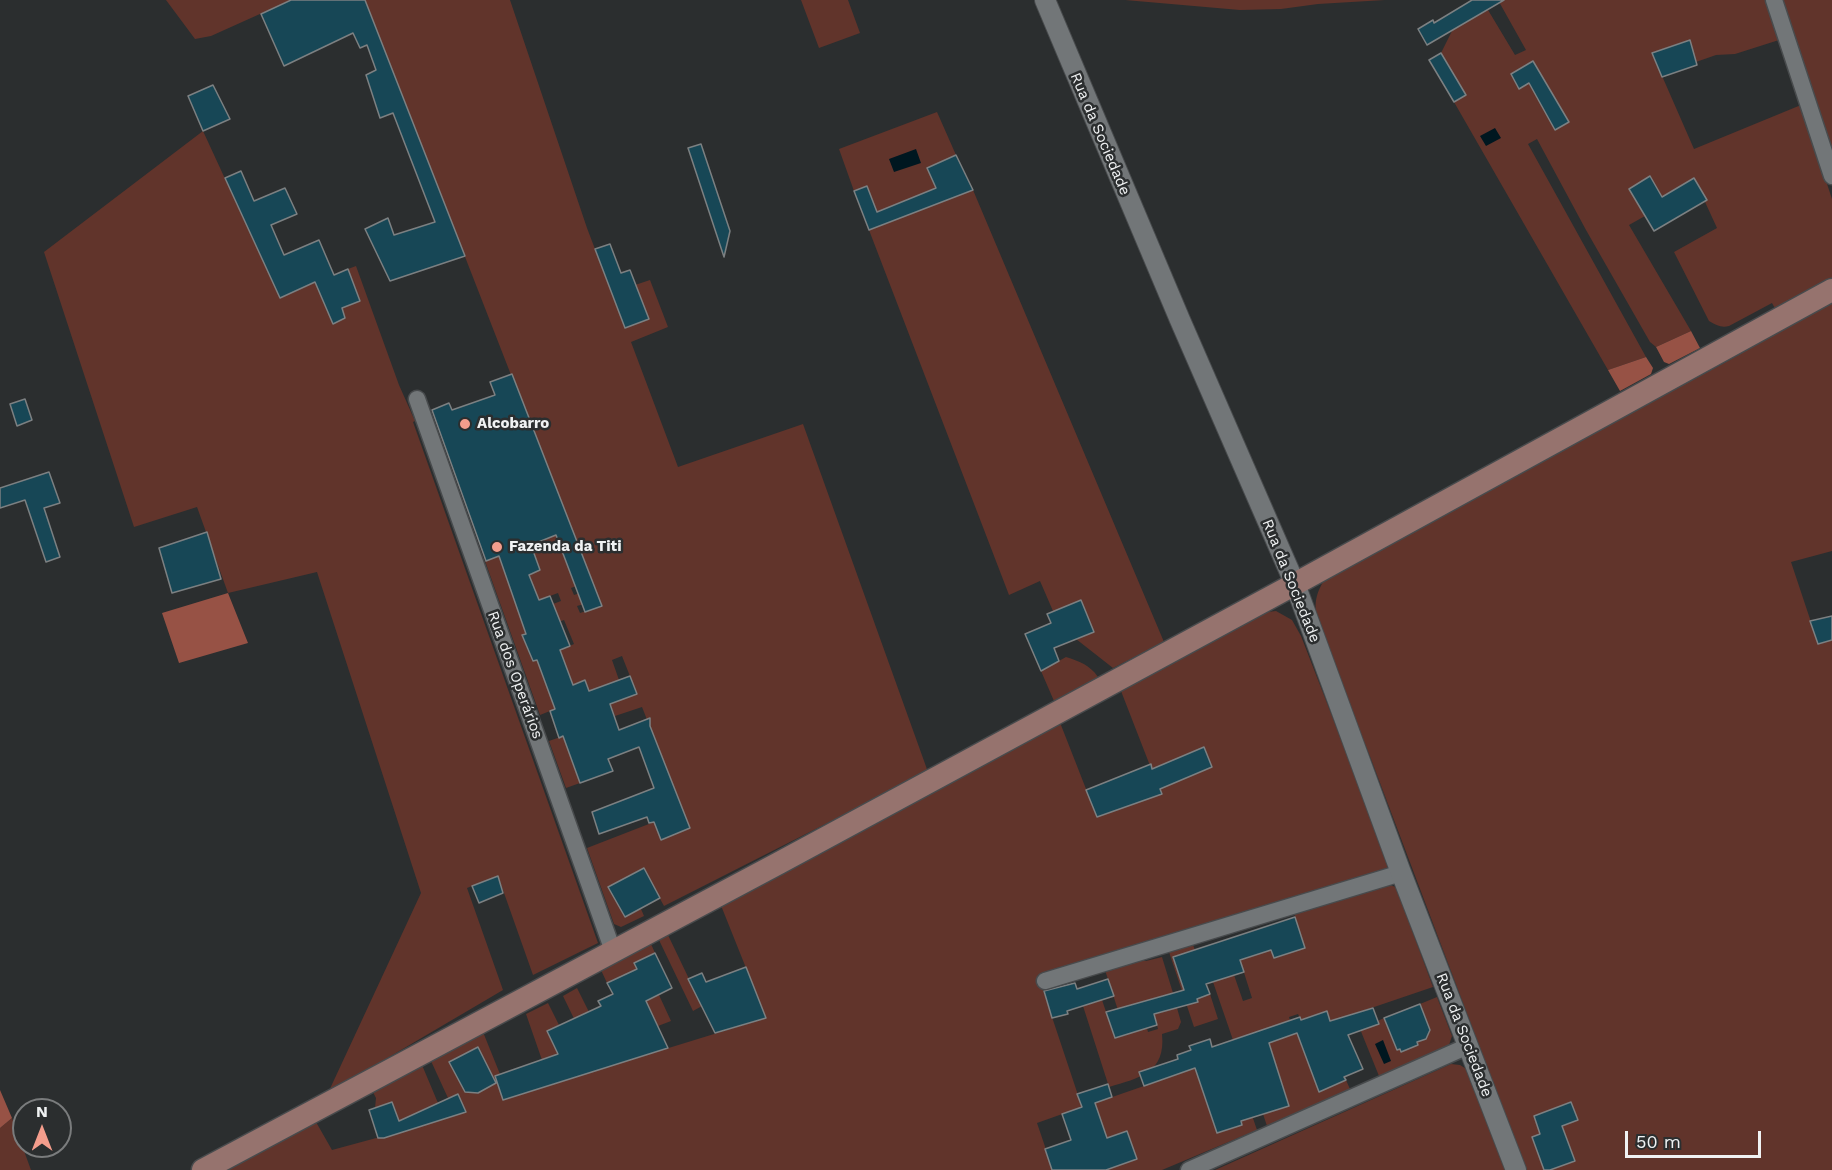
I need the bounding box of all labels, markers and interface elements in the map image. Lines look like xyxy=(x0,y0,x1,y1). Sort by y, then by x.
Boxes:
street label: Rua da Sociedade xyxy=(1066,70,1134,198)
place label: Alcobarro xyxy=(477,415,549,433)
marker: Alcobarro xyxy=(458,417,472,431)
street label: Rua da Sociedade xyxy=(1258,517,1324,645)
place label: Fazenda da Titi xyxy=(509,538,621,556)
marker: Fazenda da Titi xyxy=(490,540,504,554)
street label: Rua dos Operários xyxy=(484,609,546,741)
street label: Rua da Sociedade xyxy=(1432,970,1496,1100)
north arrow xyxy=(12,1098,72,1158)
text: N xyxy=(36,1102,48,1121)
scale bar xyxy=(1628,1119,1764,1157)
text: 50 m xyxy=(1636,1131,1681,1152)

